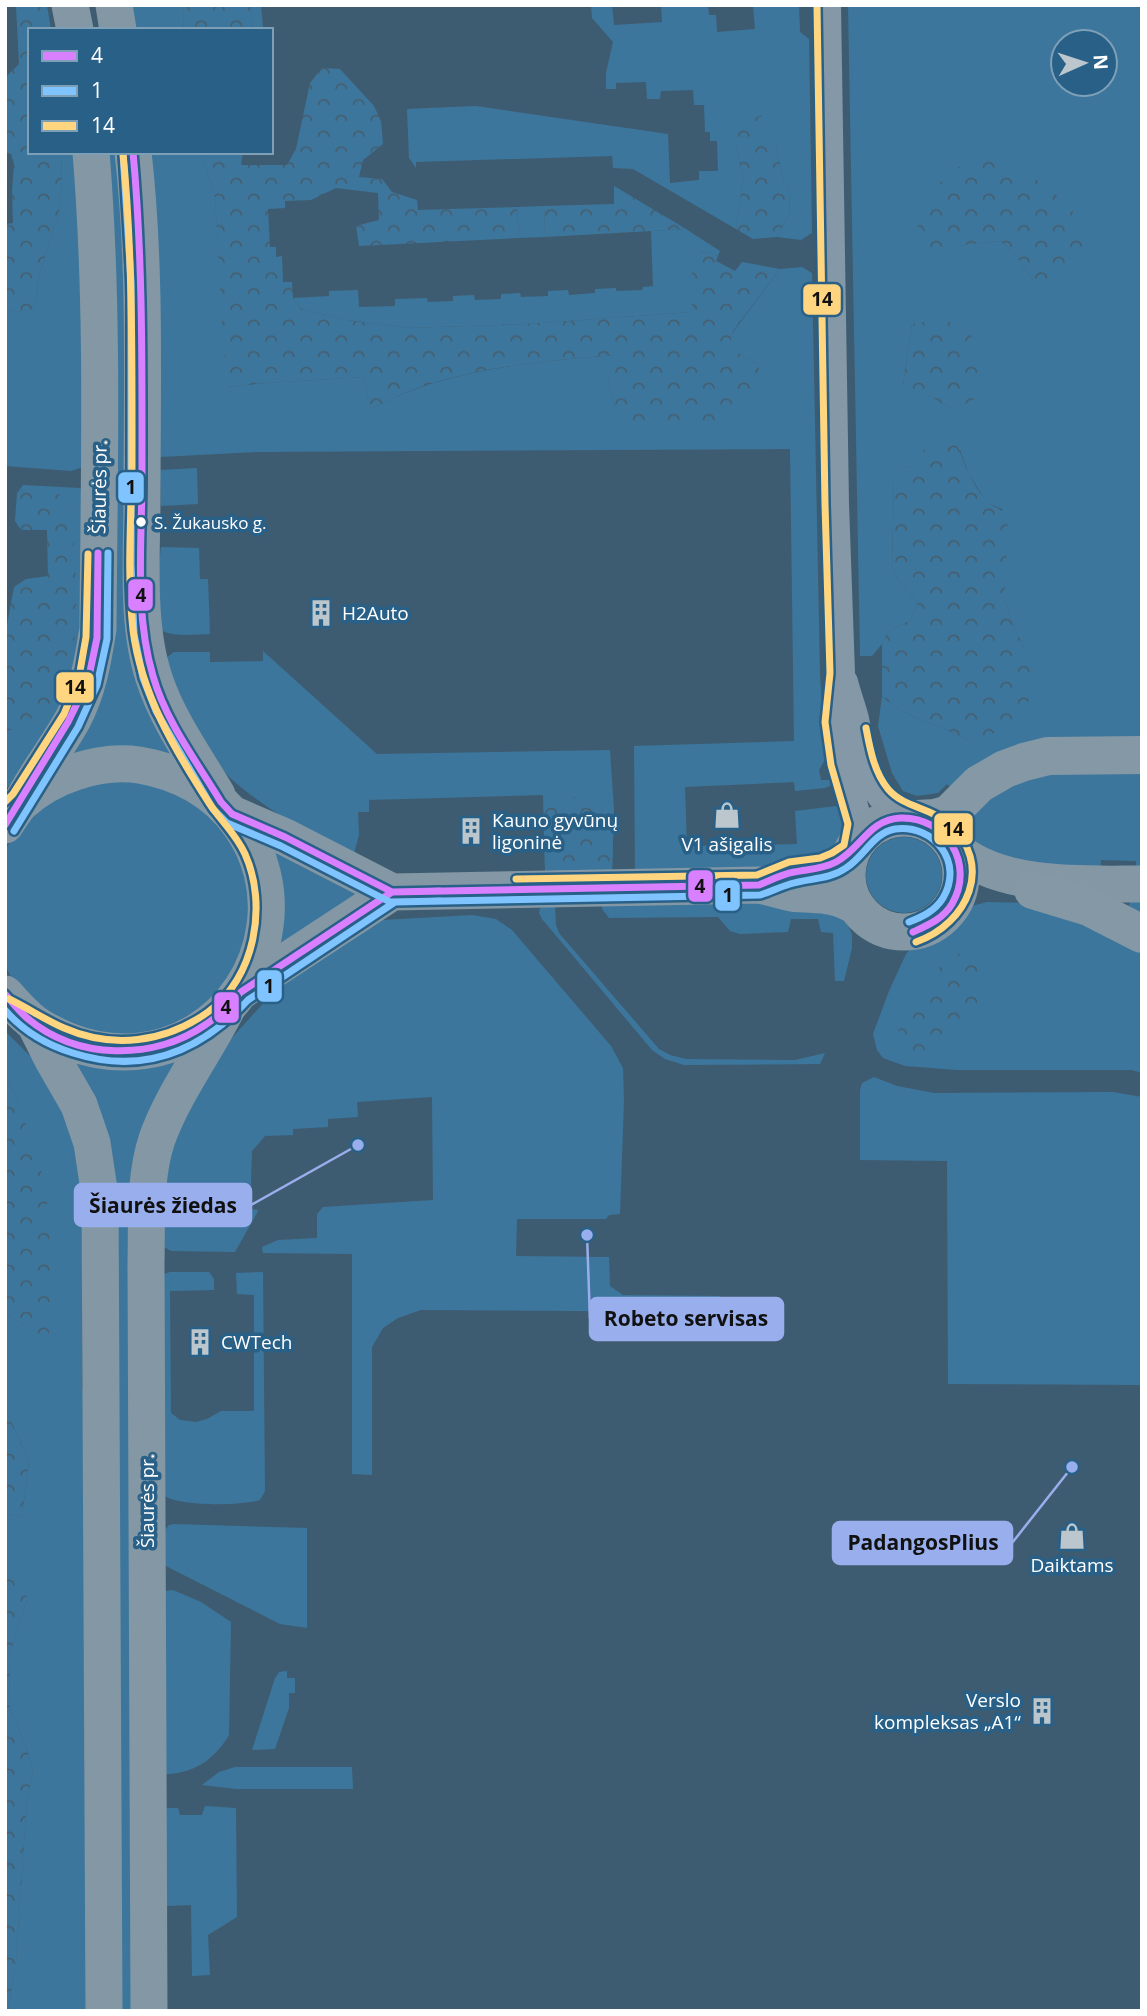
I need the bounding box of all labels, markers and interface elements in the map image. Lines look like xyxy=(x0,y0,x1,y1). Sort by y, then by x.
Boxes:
legend xyxy=(28,28,273,154)
north arrow xyxy=(1049,28,1119,98)
text: 4 xyxy=(91,41,103,69)
text: N xyxy=(1088,54,1114,71)
text: 1 xyxy=(91,76,103,104)
text: 14 xyxy=(91,111,115,139)
line badge: 14 xyxy=(802,283,842,316)
text: 14 xyxy=(811,286,833,312)
street label: Šiaurės pr. xyxy=(85,440,113,534)
line badge: 1 xyxy=(117,471,145,504)
text: 1 xyxy=(126,474,136,500)
place label: S. Žukausko g. xyxy=(154,511,267,534)
marker: S. Žukausko g. xyxy=(134,515,148,529)
line badge: 4 xyxy=(127,578,154,612)
text: 4 xyxy=(136,582,147,608)
building icon: H2Auto xyxy=(306,598,336,628)
place label: H2Auto xyxy=(342,600,409,626)
line badge: 14 xyxy=(55,671,95,704)
text: 14 xyxy=(64,674,86,700)
shop icon: V1 ašigalis xyxy=(712,800,742,830)
place label: Kauno gyvūnų ligoninė xyxy=(492,807,618,855)
line badge: 14 xyxy=(933,812,974,846)
building icon: Kauno gyvūnų ligoninė xyxy=(456,816,486,846)
text: 14 xyxy=(942,816,964,842)
place label: V1 ašigalis xyxy=(681,831,773,857)
line badge: 4 xyxy=(687,869,714,903)
text: 4 xyxy=(695,873,706,899)
line badge: 1 xyxy=(714,879,741,912)
text: 1 xyxy=(723,882,733,908)
line badge: 1 xyxy=(256,969,283,1003)
text: 1 xyxy=(264,973,274,999)
line badge: 4 xyxy=(213,991,240,1024)
text: 4 xyxy=(221,994,232,1020)
callout: Šiaurės žiedas xyxy=(75,1184,251,1226)
text: Šiaurės žiedas xyxy=(89,1191,237,1219)
callout: Robeto servisas xyxy=(590,1298,783,1340)
text: Robeto servisas xyxy=(604,1304,768,1332)
building icon: CWTech xyxy=(185,1327,215,1357)
place label: CWTech xyxy=(221,1329,292,1355)
street label: Šiaurės pr. xyxy=(134,1454,160,1548)
shop icon: Daiktams xyxy=(1057,1521,1087,1551)
callout: PadangosPlius xyxy=(833,1522,1012,1564)
text: PadangosPlius xyxy=(847,1528,999,1556)
place label: Daiktams xyxy=(1030,1552,1114,1578)
place label: Verslo kompleksas „A1“ xyxy=(874,1687,1021,1735)
building icon: Verslo kompleksas „A1“ xyxy=(1027,1696,1057,1726)

